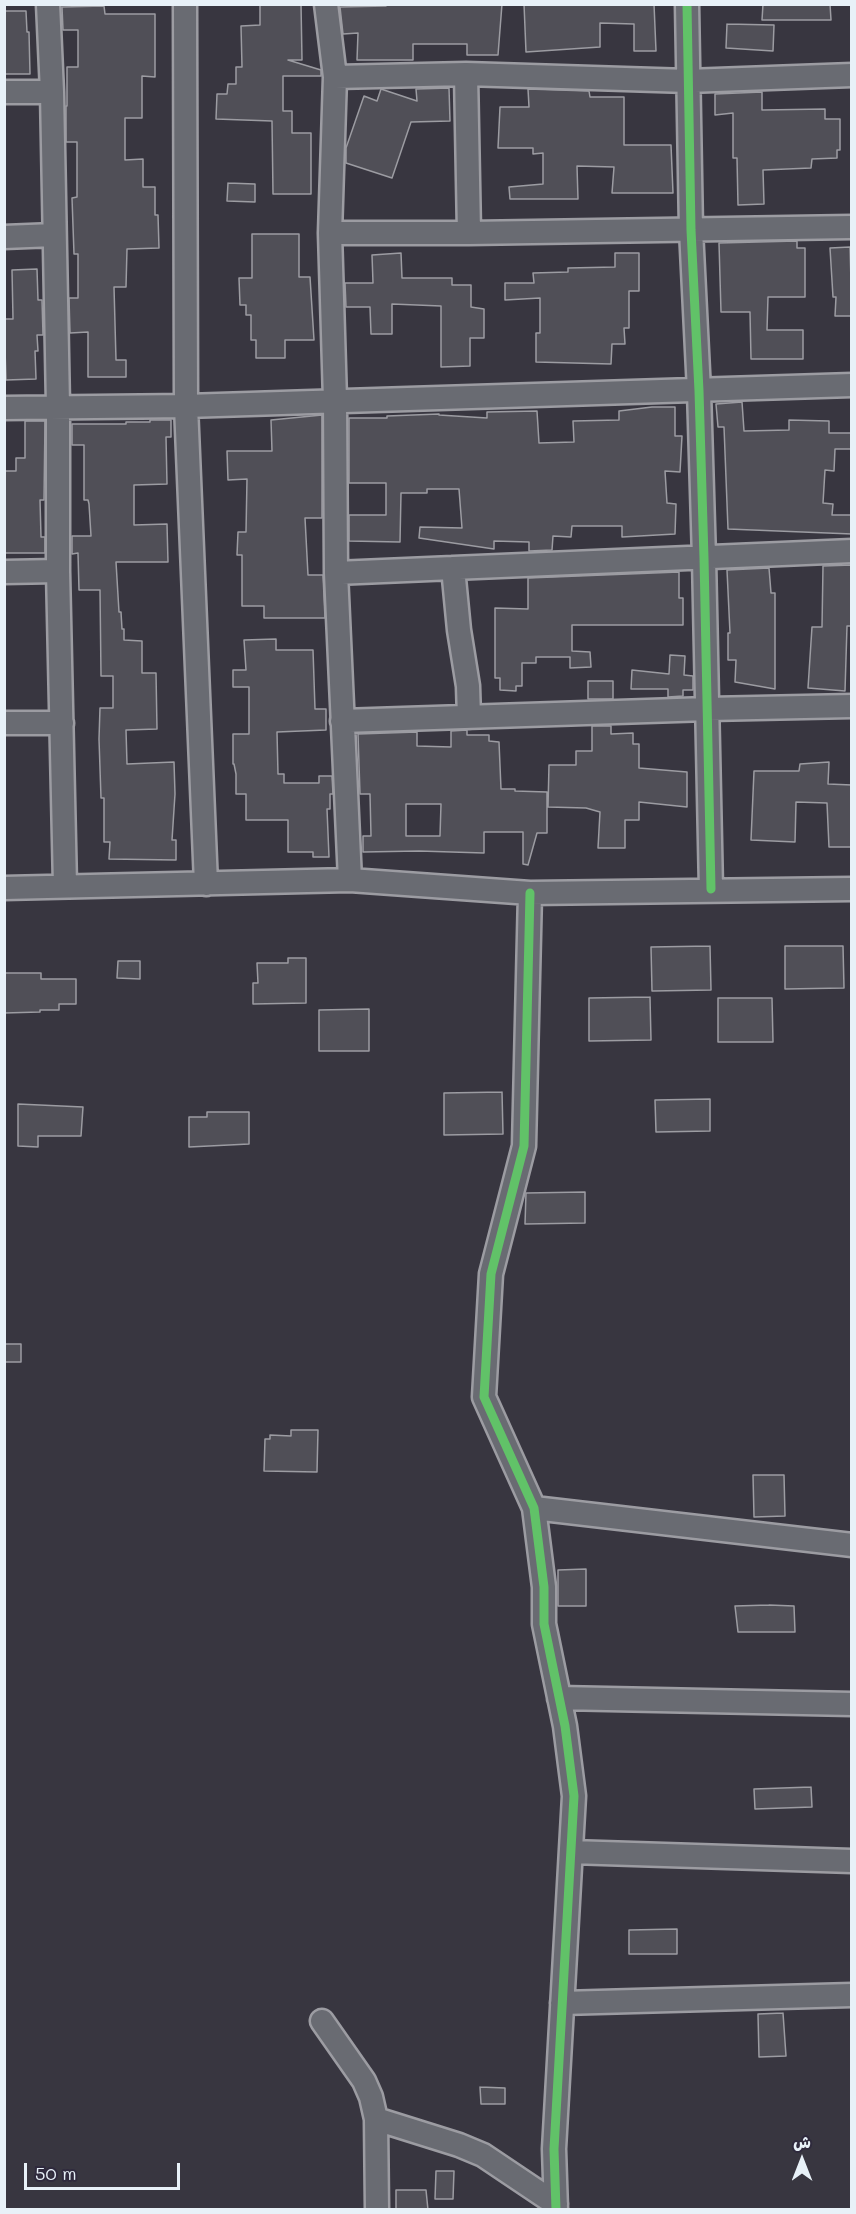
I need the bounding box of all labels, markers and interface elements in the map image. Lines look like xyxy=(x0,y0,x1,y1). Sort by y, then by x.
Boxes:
north arrow xyxy=(772,2130,832,2190)
text: ش xyxy=(793,2131,811,2152)
scale bar xyxy=(27,2151,183,2189)
text: 50 m xyxy=(35,2161,77,2185)

